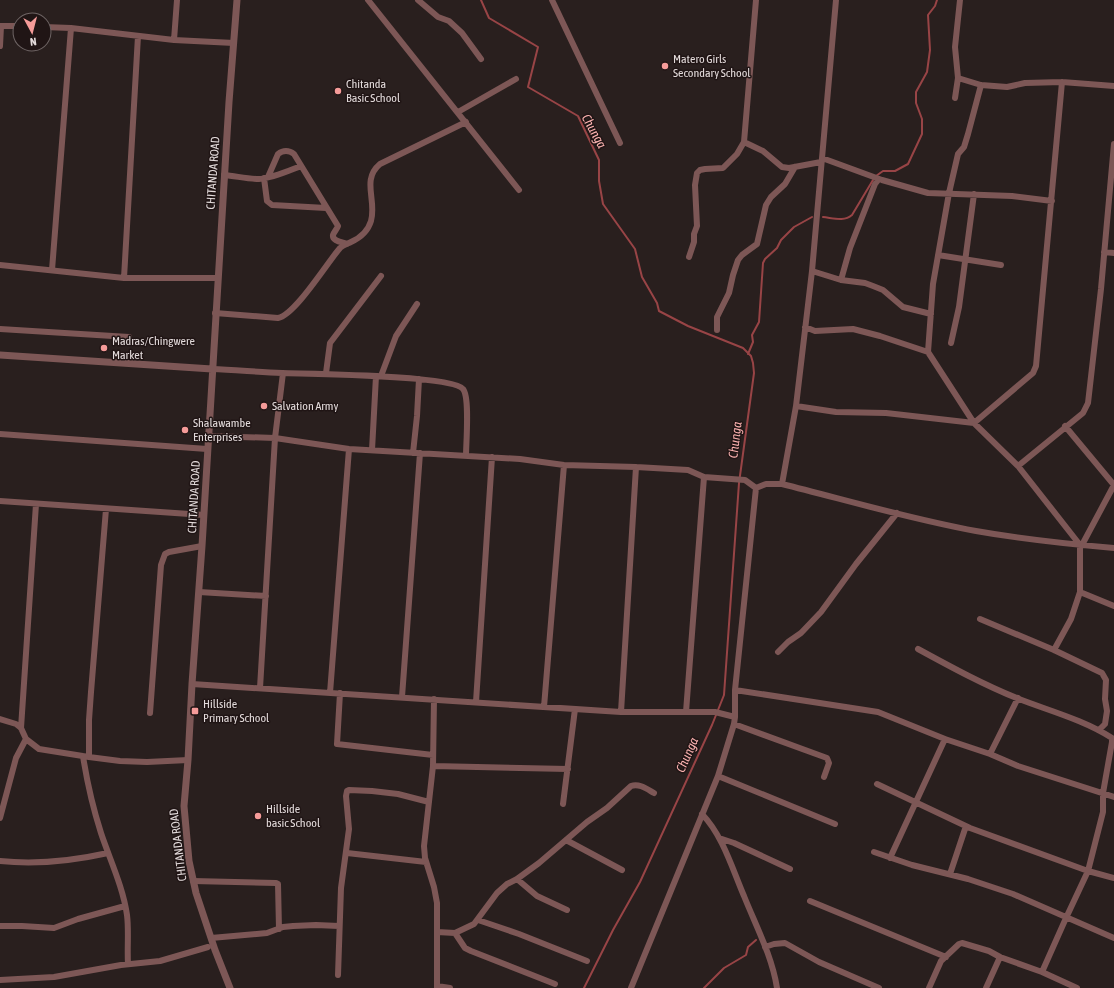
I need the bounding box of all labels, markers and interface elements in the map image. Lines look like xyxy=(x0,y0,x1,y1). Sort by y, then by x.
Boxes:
north arrow xyxy=(12,12,52,52)
text: N xyxy=(29,36,37,48)
place label: Matero Girls Secondary School xyxy=(673,52,751,80)
marker: Matero Girls Secondary School xyxy=(660,61,670,71)
place label: Chitanda Basic School xyxy=(346,77,401,105)
marker: Chitanda Basic School xyxy=(333,86,343,96)
water label: Chunga xyxy=(579,111,609,151)
street label: CHITANDA ROAD xyxy=(203,136,223,210)
place label: Madras/Chingwere Market xyxy=(112,334,195,362)
marker: Madras/Chingwere Market xyxy=(99,343,109,353)
place label: Salvation Army xyxy=(272,399,338,413)
marker: Salvation Army xyxy=(259,401,269,411)
place label: Shalawambe Enterprises xyxy=(193,416,251,444)
water label: Chunga xyxy=(725,421,745,459)
marker: Shalawambe Enterprises xyxy=(180,425,190,435)
street label: CHITANDA ROAD xyxy=(185,460,203,534)
place label: Hillside Primary School xyxy=(203,697,270,725)
marker: Hillside Primary School xyxy=(190,706,200,716)
water label: Chunga xyxy=(673,735,701,775)
place label: Hillside basic School xyxy=(266,802,321,830)
street label: CHITANDA ROAD xyxy=(167,808,189,882)
marker: Hillside basic School xyxy=(253,811,263,821)

